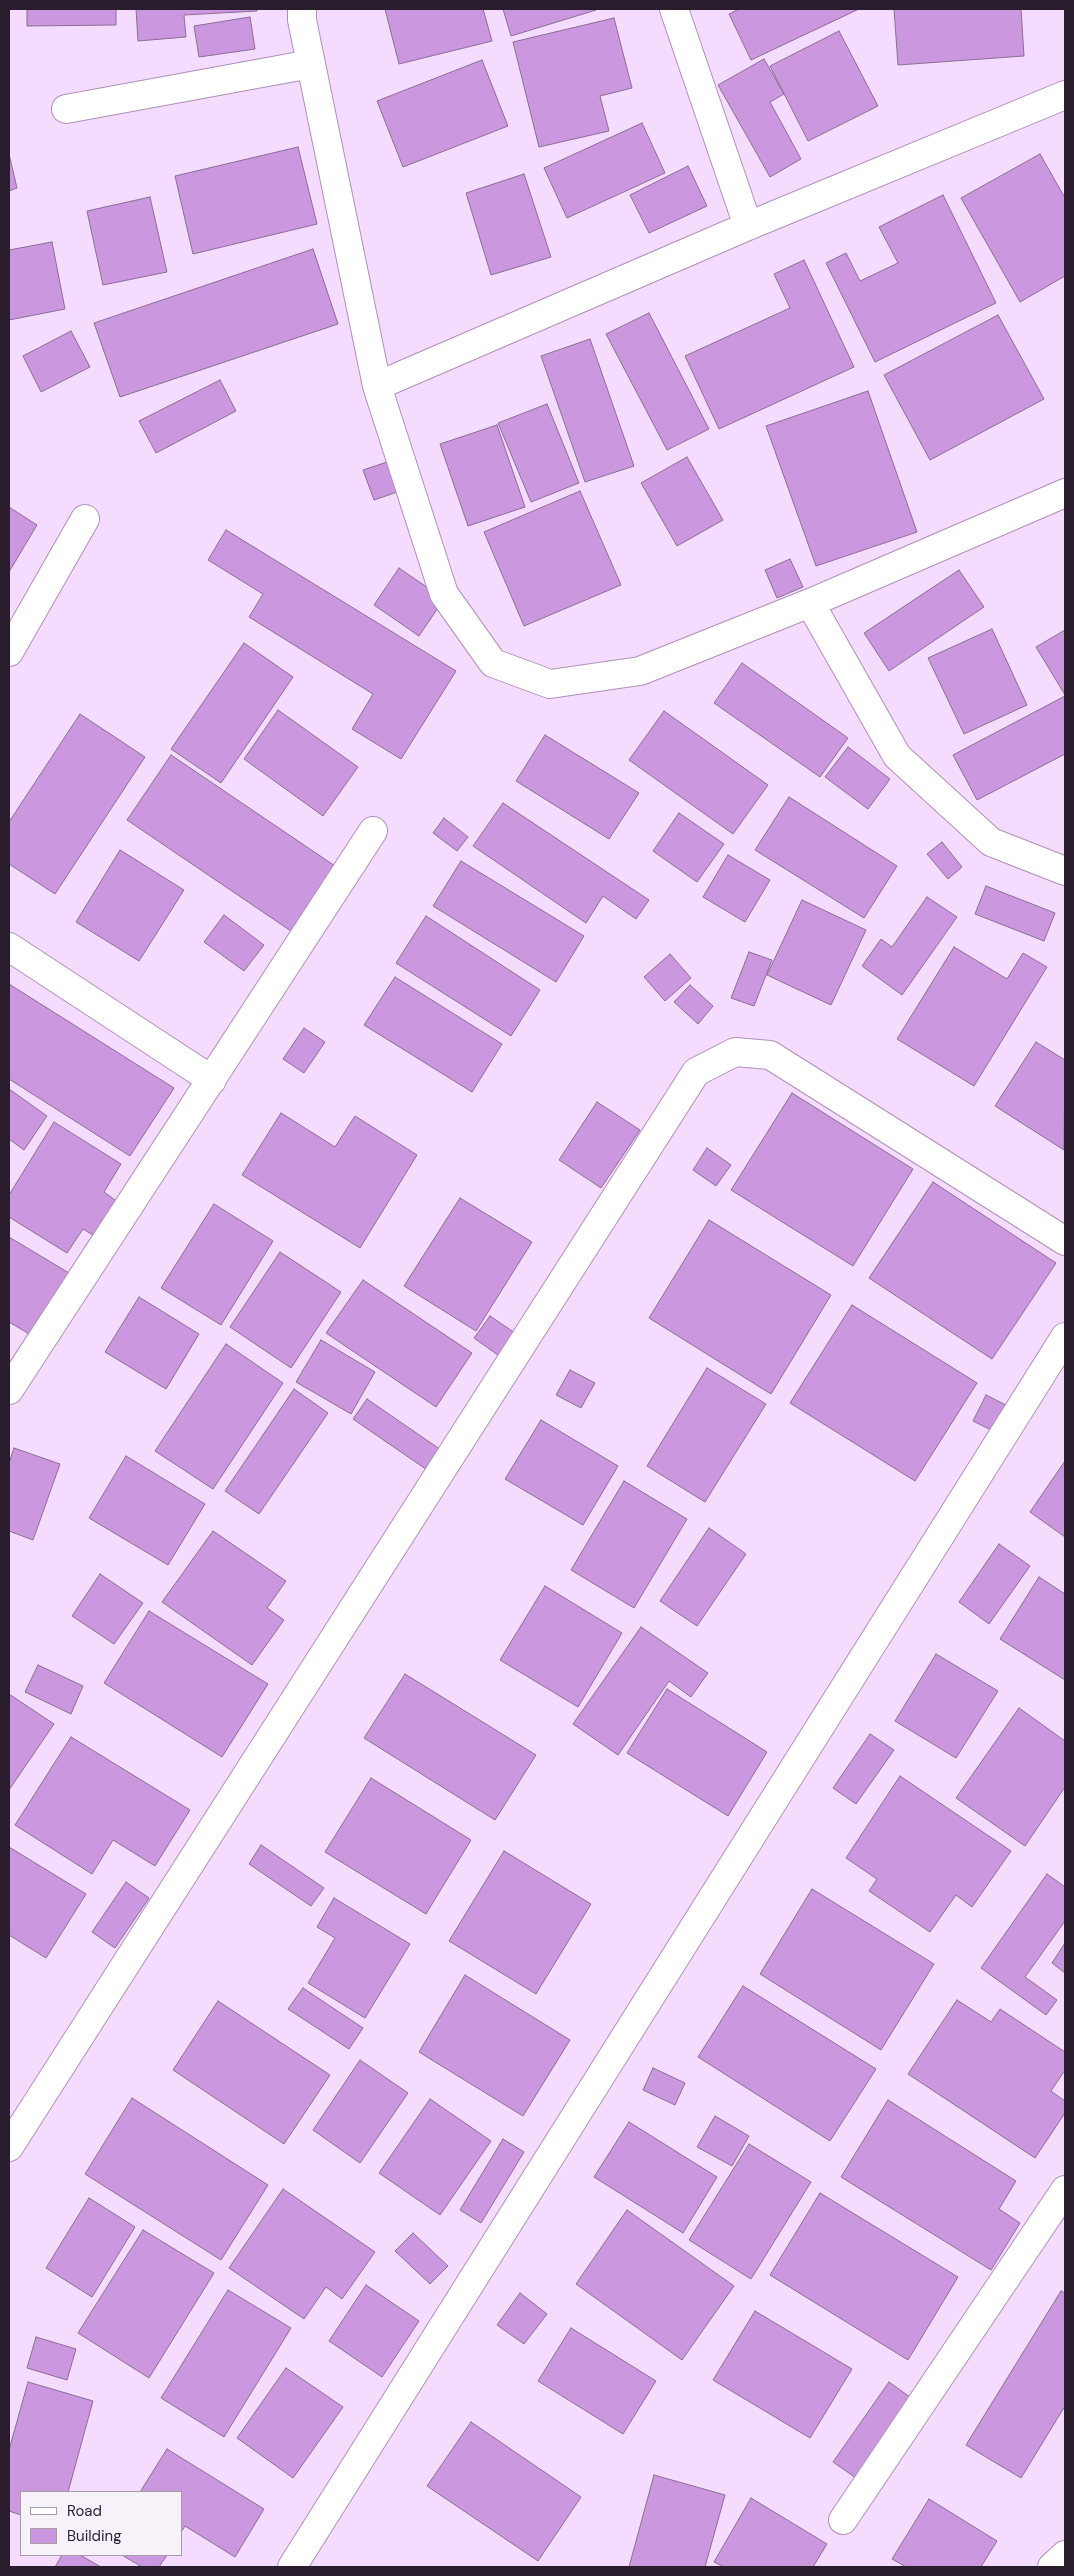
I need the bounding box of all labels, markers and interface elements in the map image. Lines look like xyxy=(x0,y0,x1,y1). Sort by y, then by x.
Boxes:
legend xyxy=(20,2491,182,2556)
text: Road xyxy=(67,2501,102,2521)
text: Building xyxy=(67,2526,122,2546)

